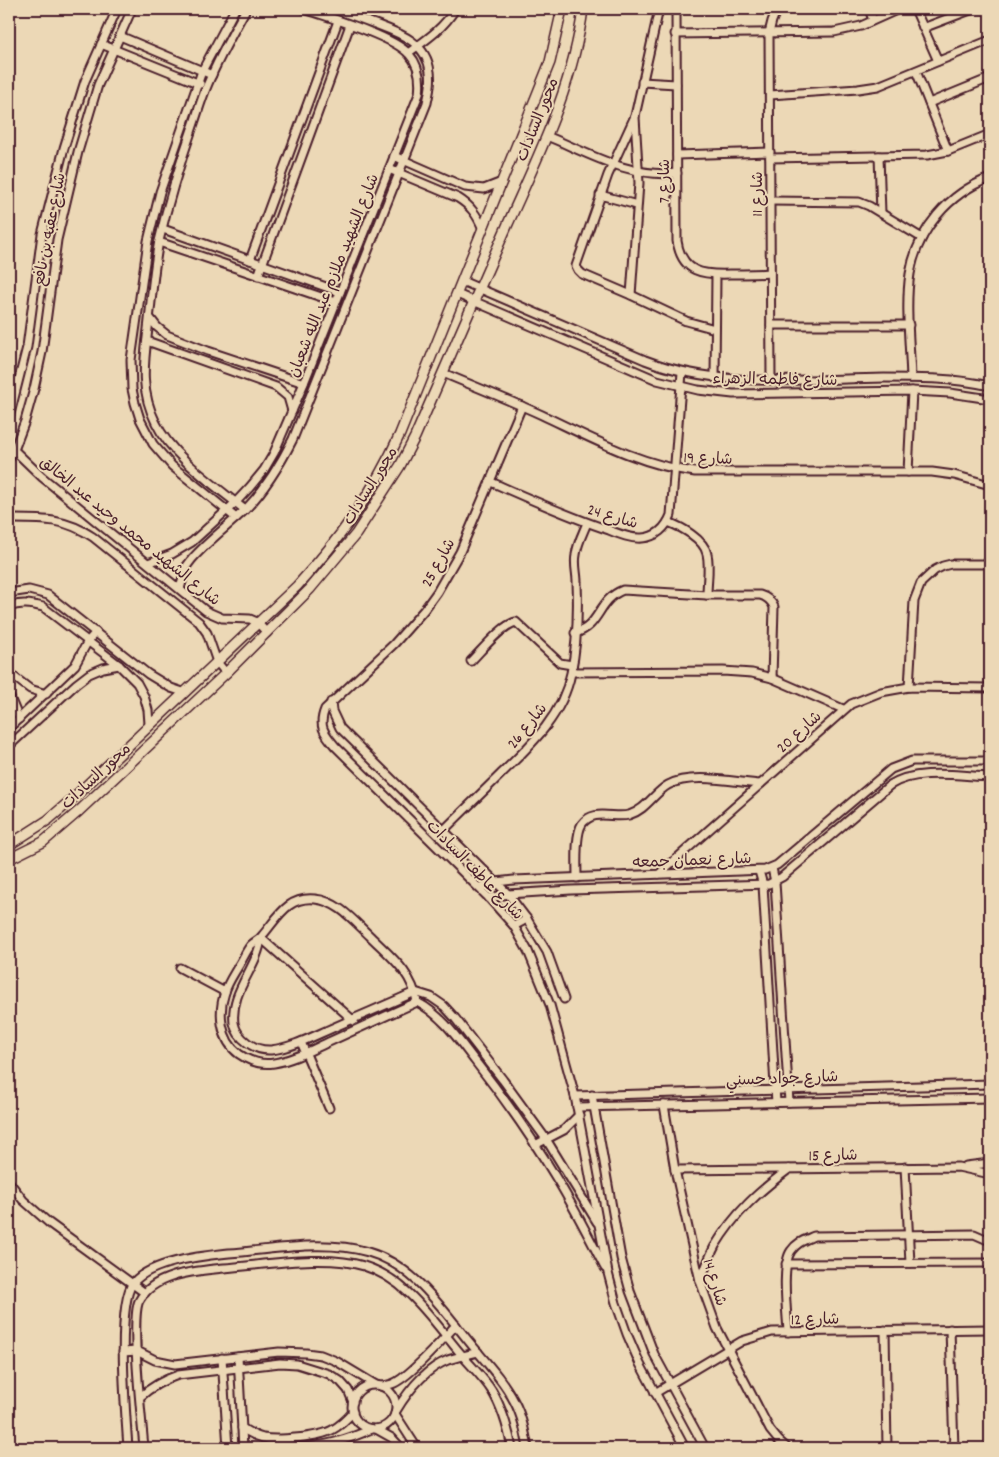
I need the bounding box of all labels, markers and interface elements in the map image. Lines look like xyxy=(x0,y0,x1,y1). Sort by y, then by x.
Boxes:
street label: محور السادات xyxy=(511,75,566,165)
street label: شارع 7 xyxy=(654,159,677,203)
street label: شارع عقبه بن نافع xyxy=(28,171,73,288)
street label: شارع الشهيد ملازم عبد الله شعبان xyxy=(283,171,386,381)
street label: شارع 11 xyxy=(747,171,770,217)
street label: شارع فاطمه الزهراء xyxy=(712,368,838,393)
street label: محور السادات xyxy=(338,443,404,530)
street label: شارع 19 xyxy=(683,447,733,472)
street label: شارع الشهيد محمد وحيد عبد الخالق xyxy=(34,452,225,612)
street label: شارع 24 xyxy=(584,499,640,536)
street label: شارع 25 xyxy=(416,535,462,592)
street label: شارع 26 xyxy=(502,699,554,754)
street label: شارع 20 xyxy=(772,706,827,759)
street label: محور السادات xyxy=(57,738,137,815)
street label: شارع عاطف السادات xyxy=(420,815,528,926)
street label: شارع نعمان جمعه xyxy=(632,848,752,875)
street label: شارع جواد حسني xyxy=(726,1066,839,1094)
street label: شارع 15 xyxy=(808,1145,858,1168)
street label: شارع 14 xyxy=(696,1256,732,1309)
street label: شارع 12 xyxy=(790,1309,840,1332)

